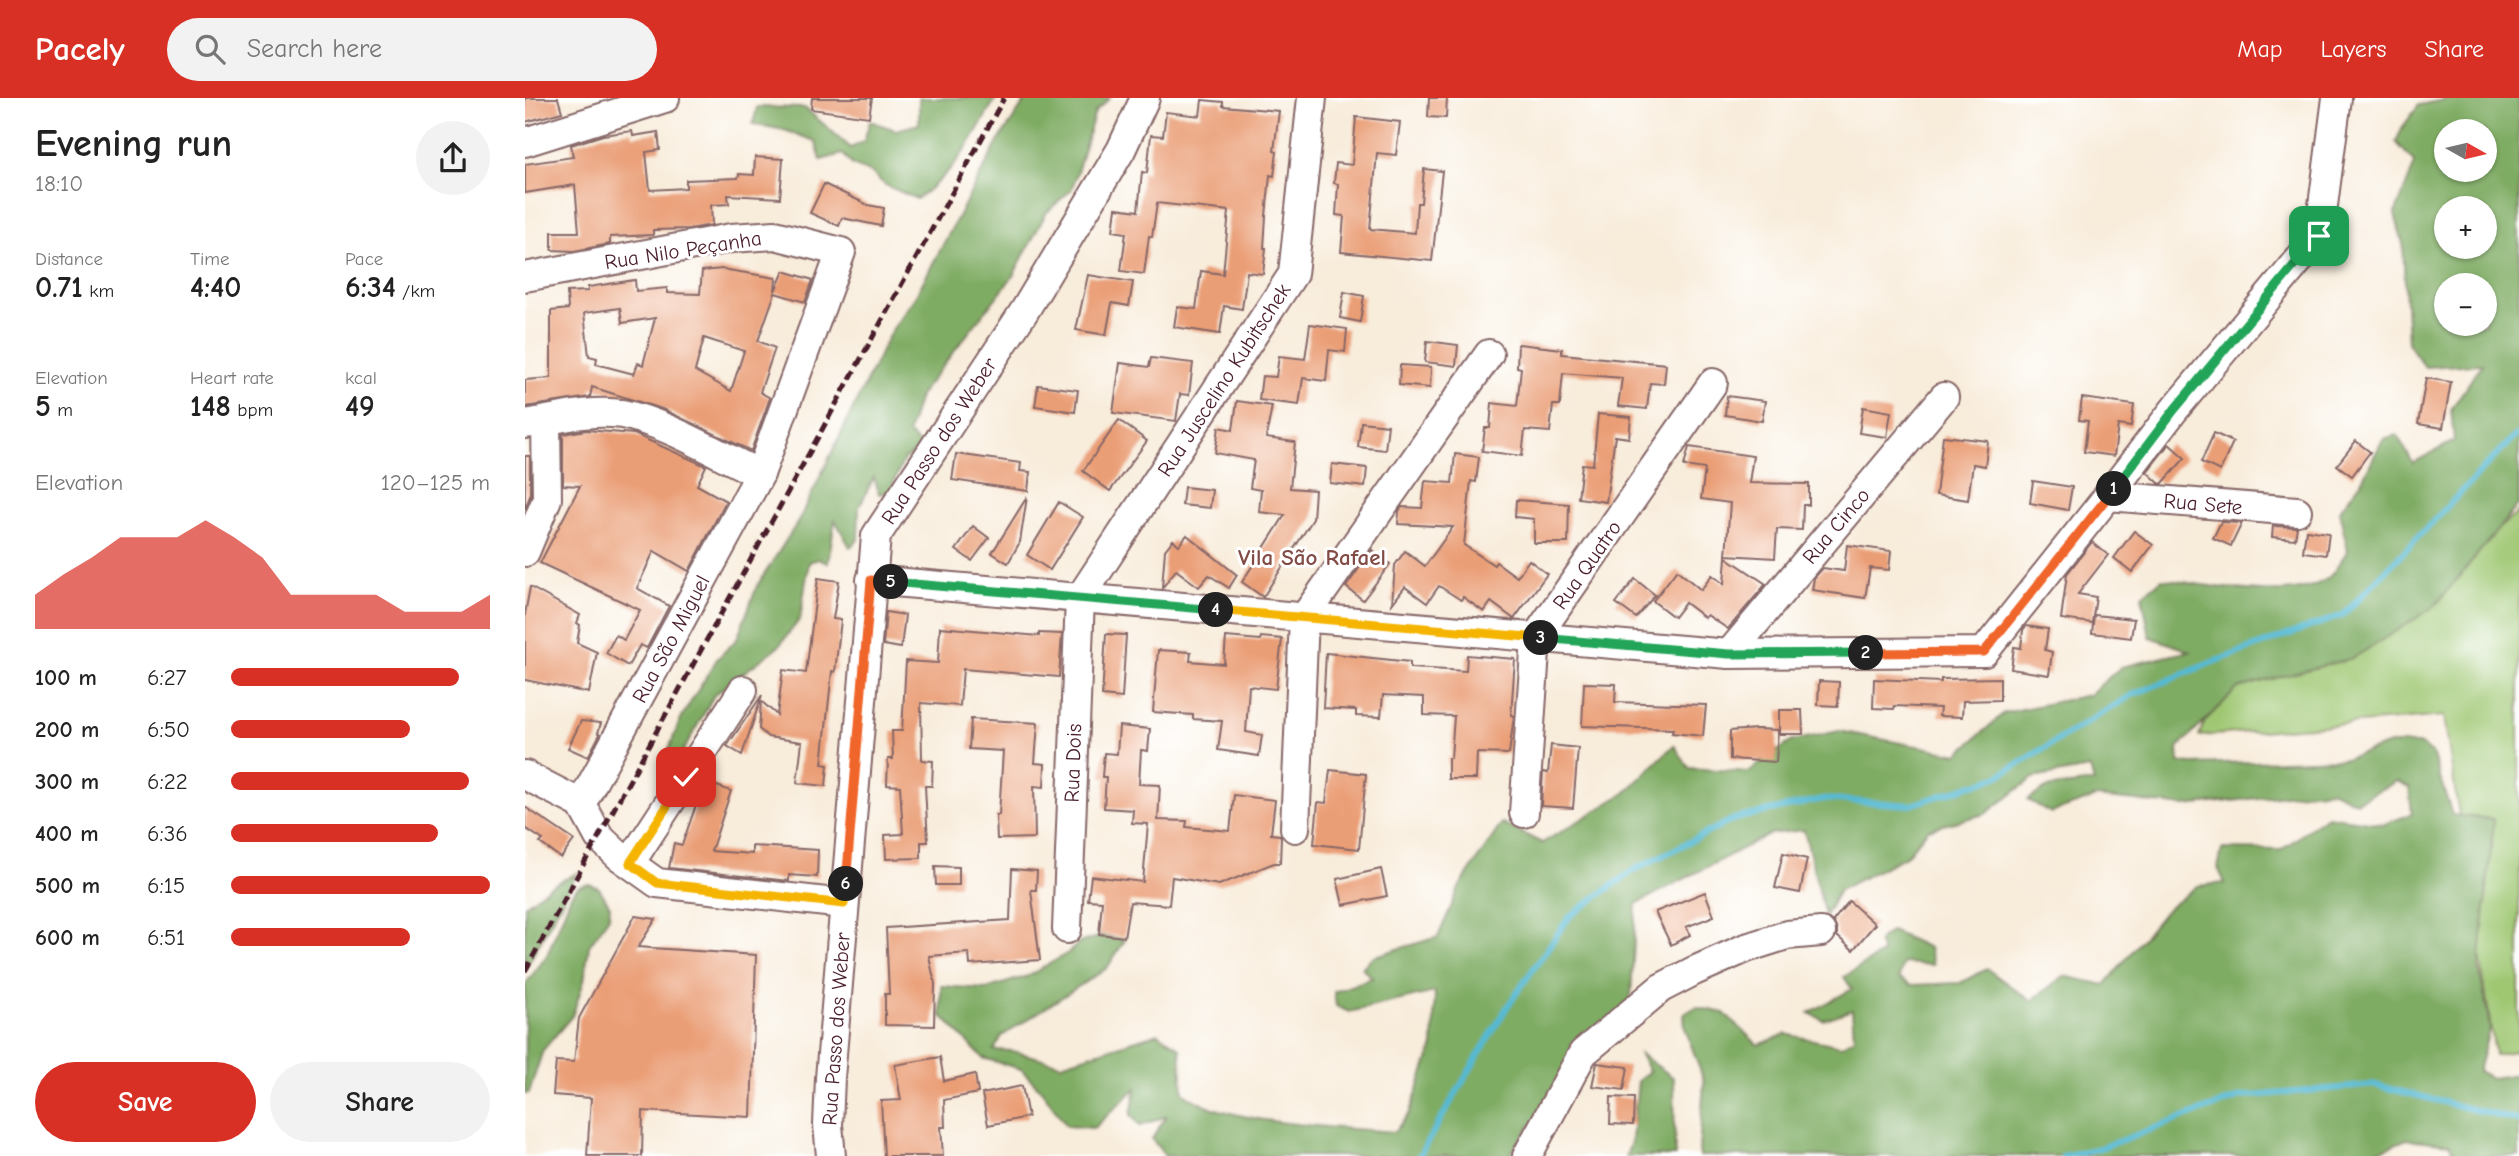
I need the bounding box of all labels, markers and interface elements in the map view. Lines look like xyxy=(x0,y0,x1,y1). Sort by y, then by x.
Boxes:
search box xyxy=(167,18,657,81)
text: Pacely xyxy=(35,30,125,68)
icon: search xyxy=(191,30,229,68)
text: Search here xyxy=(247,34,382,64)
text: Map xyxy=(2237,35,2283,63)
text: Layers xyxy=(2321,35,2386,63)
text: Share xyxy=(2424,35,2484,63)
north arrow xyxy=(2434,119,2497,182)
map controls xyxy=(2434,119,2497,336)
button: share xyxy=(416,121,490,195)
text: Evening run xyxy=(35,122,232,166)
text: 18:10 xyxy=(35,170,83,197)
button: + xyxy=(2434,196,2497,259)
pin xyxy=(2289,206,2349,266)
icon: arrive xyxy=(2300,217,2338,255)
street label: Rua Nilo Peçanha xyxy=(603,226,763,274)
text: Distance xyxy=(35,248,103,270)
text: Time xyxy=(190,248,229,270)
text: Pace xyxy=(345,248,383,270)
text: 0.71 xyxy=(35,270,83,305)
text: 4:40 xyxy=(190,270,242,305)
text: 6:34 xyxy=(345,270,396,305)
button: − xyxy=(2434,273,2497,336)
street label: Rua Juscelino Kubitschek xyxy=(1153,279,1295,481)
text: km xyxy=(83,280,114,302)
text: /km xyxy=(396,280,435,302)
street label: Rua Passo dos Weber xyxy=(876,353,1002,529)
text: Elevation xyxy=(35,367,108,389)
text: Heart rate xyxy=(190,367,274,389)
text: kcal xyxy=(345,367,377,389)
text: 5 xyxy=(35,389,51,424)
text: 148 xyxy=(190,389,231,424)
text: 49 xyxy=(345,389,375,424)
text: m xyxy=(51,399,73,421)
text: bpm xyxy=(231,399,273,421)
text: Elevation xyxy=(35,469,123,496)
text: 120–125 m xyxy=(381,469,490,496)
pin: 1 xyxy=(2097,472,2131,506)
text: 1 xyxy=(2110,477,2117,499)
street label: Rua Cinco xyxy=(1797,483,1875,569)
street label: Rua Sete xyxy=(2163,489,2243,519)
street label: Rua Quatro xyxy=(1548,516,1626,614)
district label: Vila São Rafael xyxy=(1238,544,1386,571)
pin: 5 xyxy=(873,564,909,600)
text: 5 xyxy=(885,570,896,592)
street label: Rua São Miguel xyxy=(627,571,715,707)
pin: 4 xyxy=(1199,592,1233,628)
text: 4 xyxy=(1211,598,1220,620)
pin: 3 xyxy=(1523,620,1559,656)
text: 3 xyxy=(1536,626,1545,648)
pin: 2 xyxy=(1849,636,1883,670)
text: 2 xyxy=(1861,641,1870,663)
text: 100 m xyxy=(35,664,97,691)
text: 6:27 xyxy=(147,664,187,691)
text: 200 m xyxy=(35,716,99,743)
text: 6:50 xyxy=(147,716,190,743)
street label: Rua Dois xyxy=(1060,723,1086,803)
pin xyxy=(656,747,716,807)
icon: check xyxy=(667,758,705,796)
text: 300 m xyxy=(35,768,99,795)
text: 6:22 xyxy=(147,768,188,795)
text: 400 m xyxy=(35,820,99,847)
text: 6:36 xyxy=(147,820,188,847)
pin: 6 xyxy=(829,866,863,902)
text: 500 m xyxy=(35,872,100,899)
text: 6:15 xyxy=(147,872,185,899)
text: 6 xyxy=(841,872,850,894)
text: 600 m xyxy=(35,924,100,951)
text: 6:51 xyxy=(147,924,185,951)
street label: Rua Passo dos Weber xyxy=(817,931,855,1126)
button: Save xyxy=(35,1062,256,1142)
button: Share xyxy=(270,1062,490,1142)

